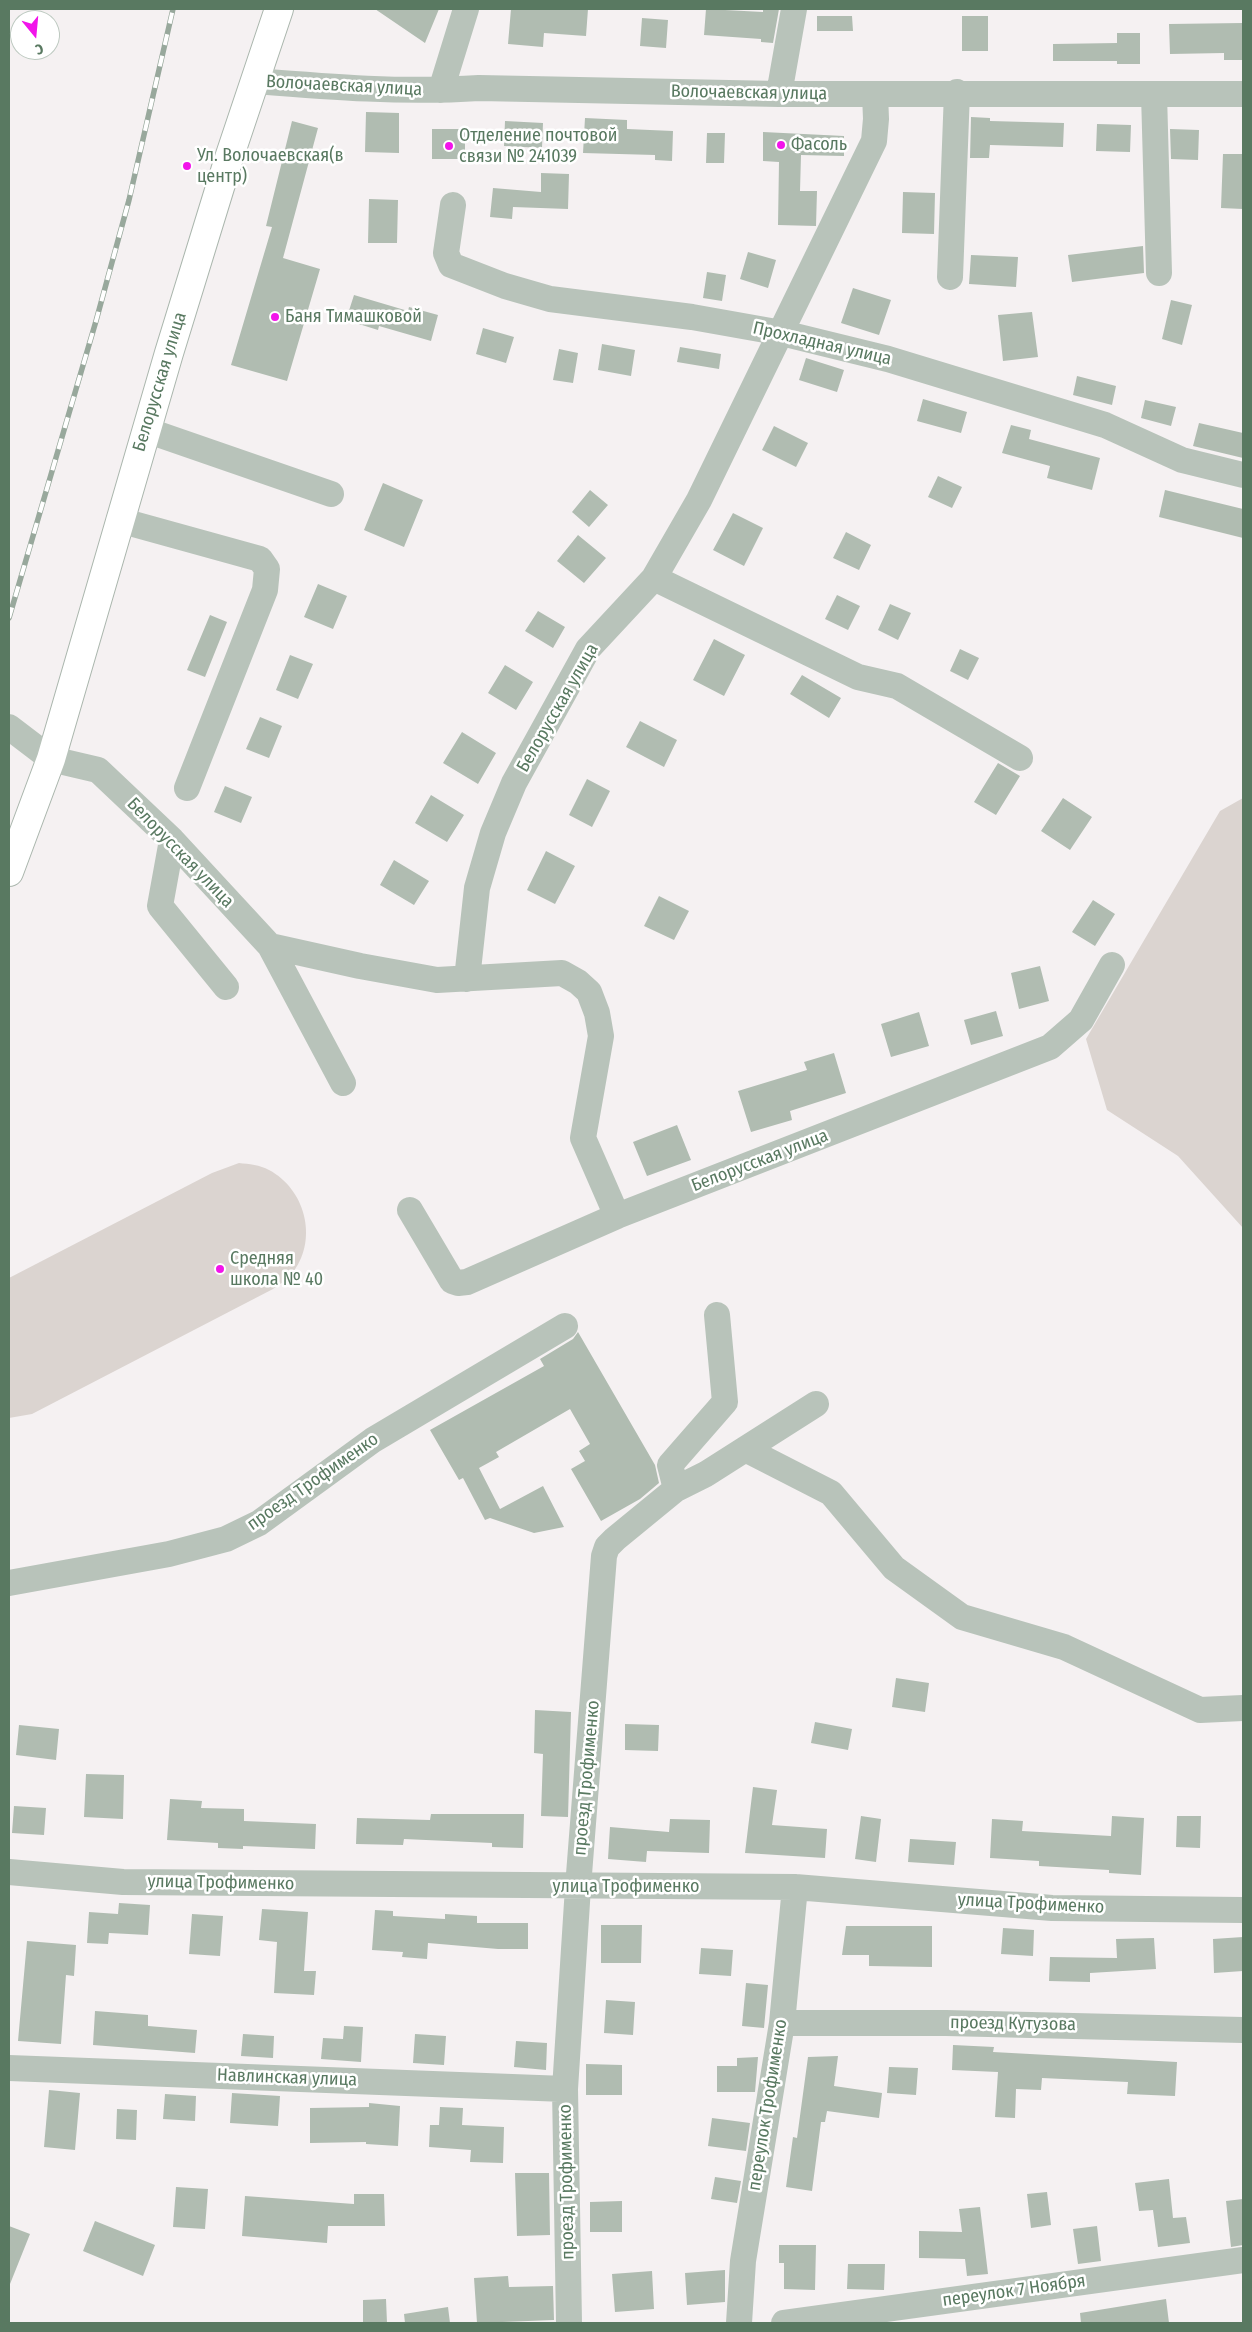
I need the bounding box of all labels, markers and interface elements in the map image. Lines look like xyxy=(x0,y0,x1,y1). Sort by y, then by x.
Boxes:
north arrow xyxy=(10,10,60,60)
text: С xyxy=(33,40,45,58)
street label: Волочаевская улица xyxy=(265,71,423,101)
street label: Волочаевская улица xyxy=(671,81,827,105)
place label: Отделение почтовой связи № 241039 xyxy=(459,125,617,168)
place label: Фасоль xyxy=(791,134,847,156)
marker: Фасоль xyxy=(775,139,787,151)
marker: Отделение почтовой связи № 241039 xyxy=(443,140,455,152)
place label: Ул. Волочаевская(в центр) xyxy=(197,145,344,188)
marker: Ул. Волочаевская(в центр) xyxy=(181,160,193,172)
place label: Баня Тимашковой xyxy=(285,306,422,328)
street label: Белорусская улица xyxy=(129,310,191,454)
marker: Баня Тимашковой xyxy=(269,311,281,323)
street label: Прохладная улица xyxy=(751,318,893,370)
street label: Белорусская улица xyxy=(512,640,604,776)
street label: Белорусская улица xyxy=(122,793,238,913)
street label: Белорусская улица xyxy=(689,1125,831,1197)
place label: Средняя школа № 40 xyxy=(230,1248,323,1290)
marker: Средняя школа № 40 xyxy=(214,1263,226,1275)
street label: проезд Трофименко xyxy=(243,1429,383,1535)
street label: проезд Трофименко xyxy=(569,1700,605,1856)
street label: улица Трофименко xyxy=(147,1871,295,1895)
street label: улица Трофименко xyxy=(553,1876,699,1898)
street label: улица Трофименко xyxy=(957,1889,1105,1919)
street label: проезд Кутузова xyxy=(950,2012,1076,2036)
street label: переулок Трофименко xyxy=(744,2018,792,2192)
street label: Навлинская улица xyxy=(217,2065,357,2091)
street label: проезд Трофименко xyxy=(555,2104,579,2260)
street label: переулок 7 Ноября xyxy=(941,2270,1087,2312)

